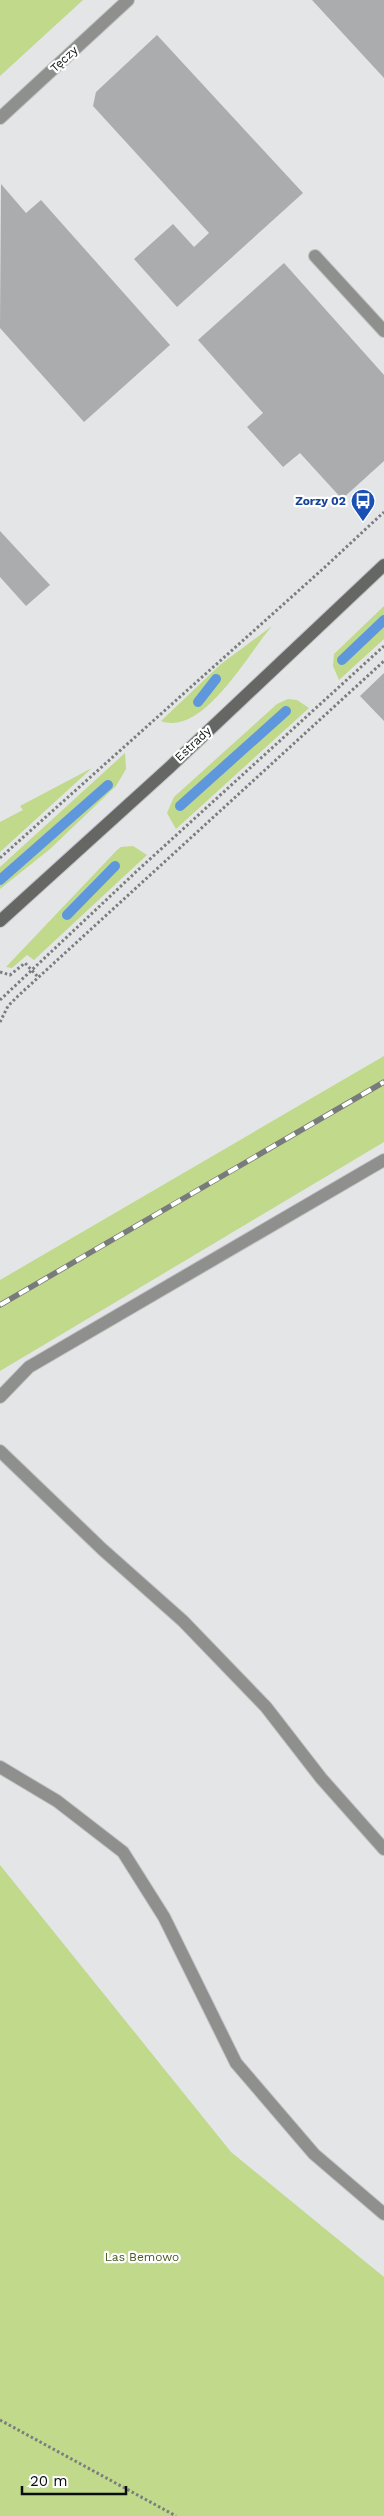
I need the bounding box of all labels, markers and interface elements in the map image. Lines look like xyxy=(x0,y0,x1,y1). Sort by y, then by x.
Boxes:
street label: Tęczy xyxy=(47,42,81,75)
bus stop icon: Zorzy 02 xyxy=(350,488,376,522)
place label: Zorzy 02 xyxy=(295,494,346,508)
street label: Estrady xyxy=(172,723,215,764)
park label: Las Bemowo xyxy=(105,2250,179,2264)
scale bar xyxy=(22,2464,126,2496)
text: 20 m xyxy=(30,2472,68,2490)

